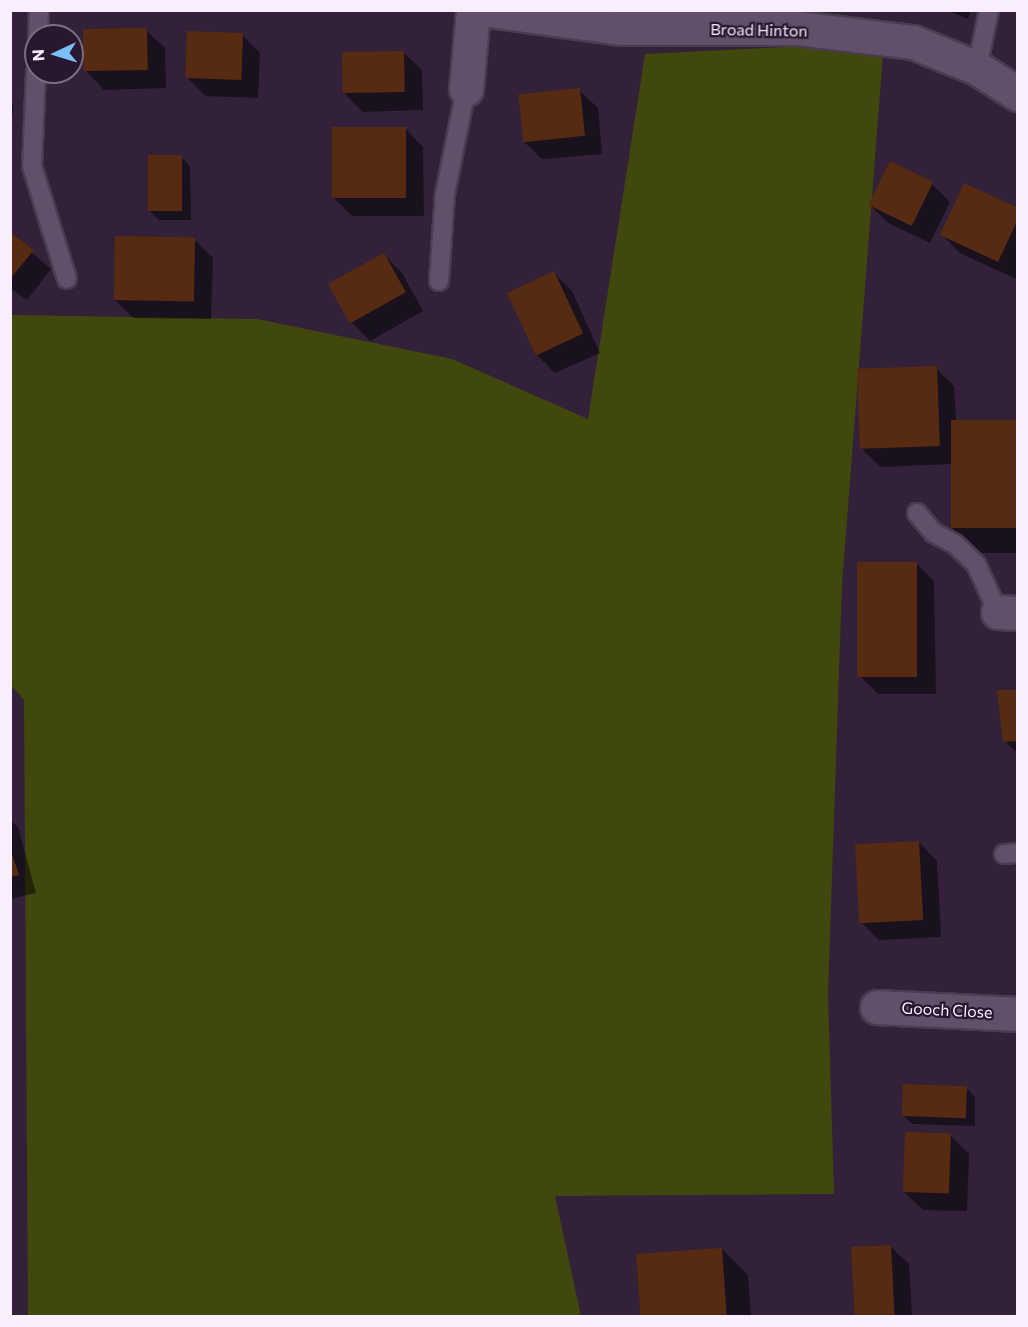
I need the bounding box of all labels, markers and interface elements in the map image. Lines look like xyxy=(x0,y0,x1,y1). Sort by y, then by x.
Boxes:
street label: Broad Hinton xyxy=(710,20,808,40)
north arrow xyxy=(24,24,84,84)
text: N xyxy=(28,49,47,62)
street label: Gooch Close xyxy=(901,998,993,1022)

